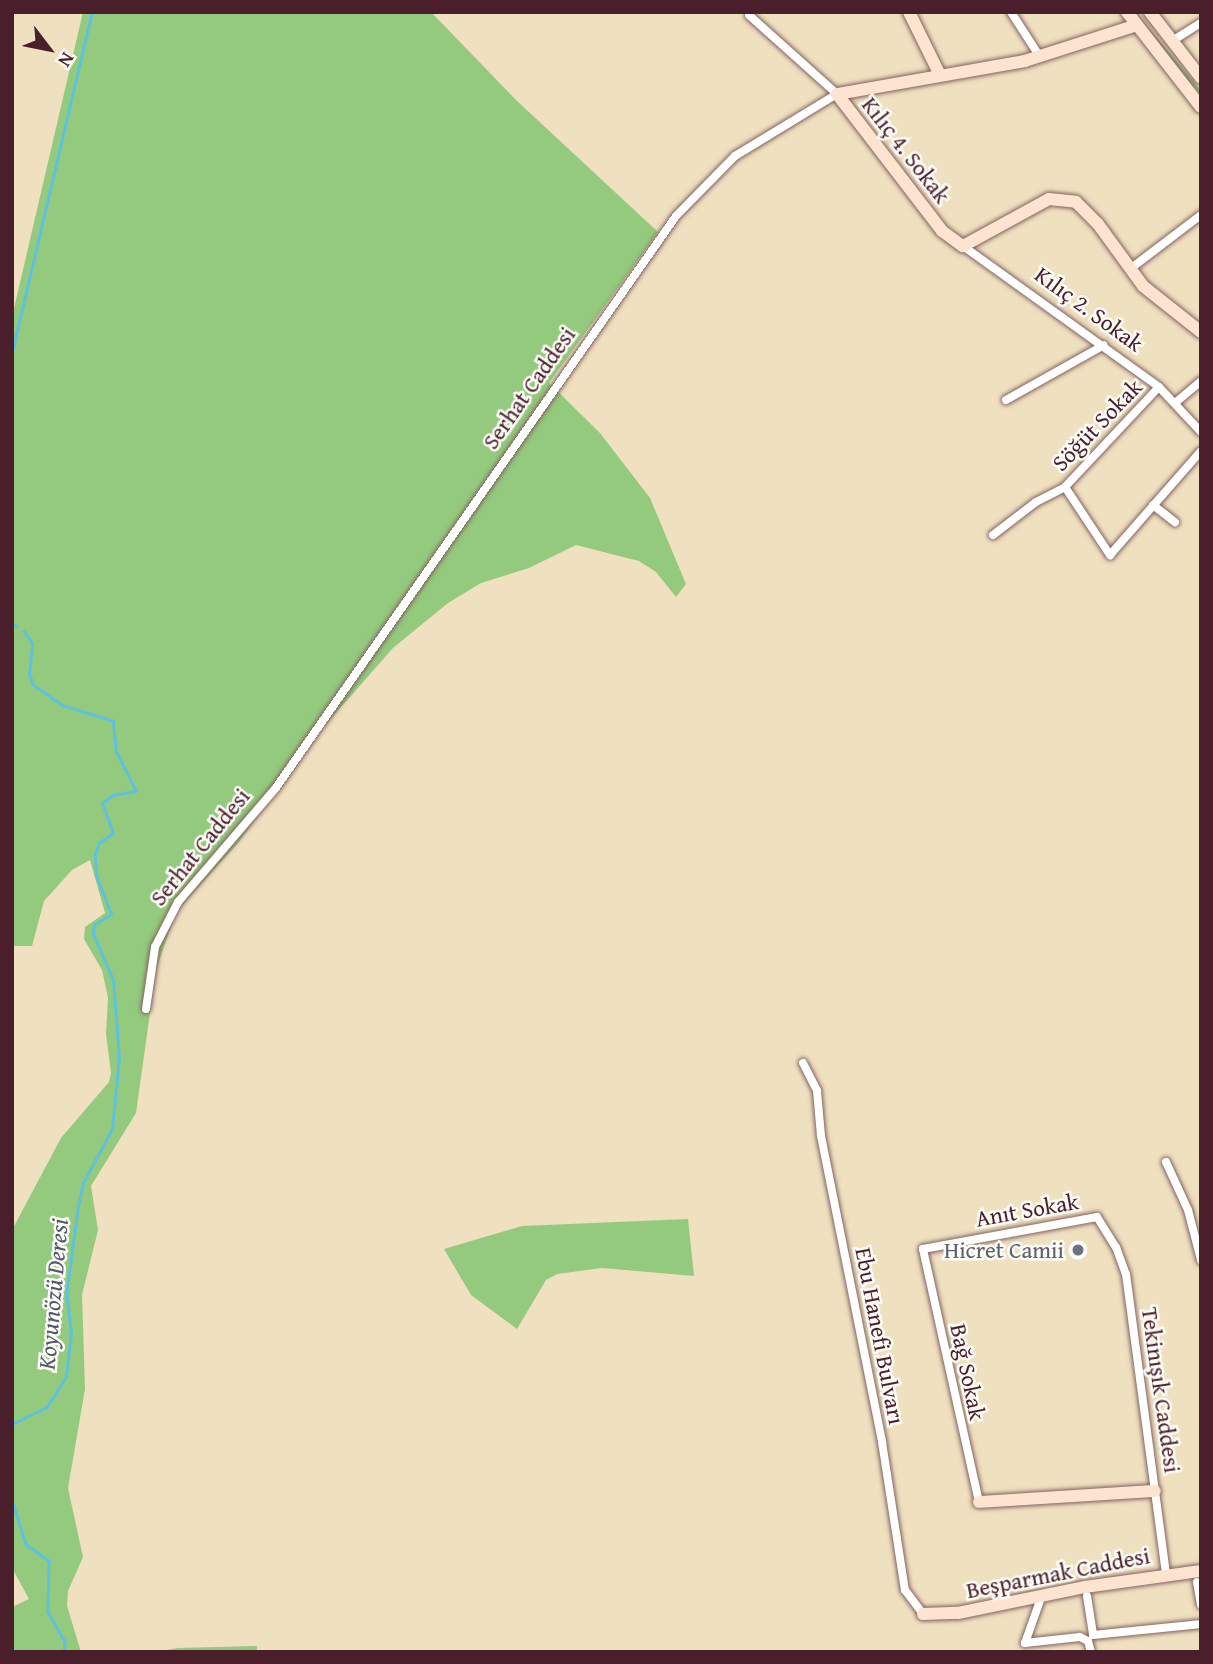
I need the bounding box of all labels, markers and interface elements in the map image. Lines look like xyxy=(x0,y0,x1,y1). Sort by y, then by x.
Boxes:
north arrow xyxy=(14,14,84,84)
text: N xyxy=(52,47,82,73)
street label: Kılıç 4. Sokak xyxy=(856,91,956,209)
street label: Kılıç 2. Sokak xyxy=(1029,260,1149,358)
street label: Serhat Caddesi xyxy=(477,322,581,454)
street label: Söğüt Sokak xyxy=(1046,373,1148,477)
street label: Serhat Caddesi xyxy=(144,783,256,911)
street label: Anıt Sokak xyxy=(974,1187,1080,1233)
water label: Koyunözü Deresi xyxy=(32,1217,74,1371)
place label: Hicret Camii xyxy=(944,1236,1064,1264)
marker: Hicret Camii xyxy=(1070,1242,1086,1258)
street label: Ebu Hanefi Bulvarı xyxy=(849,1245,911,1427)
street label: Tekinışık Caddesi xyxy=(1136,1305,1186,1475)
street label: Bağ Sokak xyxy=(944,1321,992,1423)
street label: Beşparmak Caddesi xyxy=(964,1542,1152,1604)

